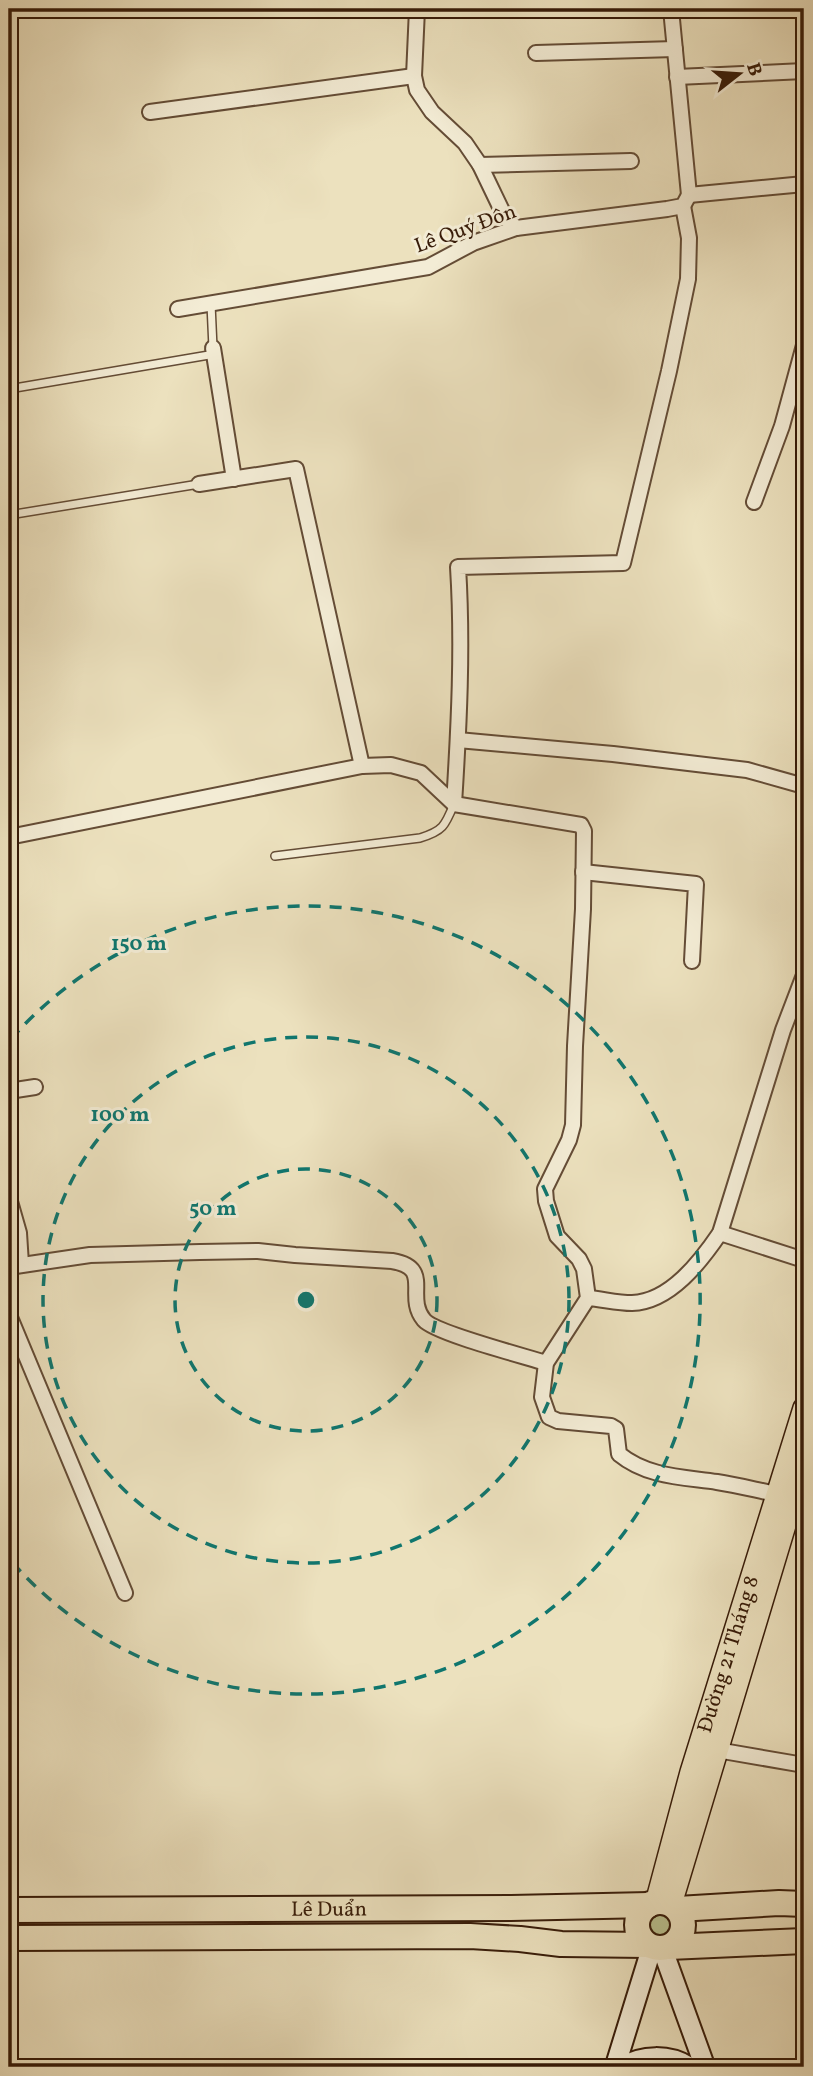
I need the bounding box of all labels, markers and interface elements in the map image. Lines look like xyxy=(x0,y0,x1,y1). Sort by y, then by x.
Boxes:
north arrow xyxy=(704,38,774,108)
text: B xyxy=(739,60,768,80)
street label: Lê Quý Đôn xyxy=(411,198,520,261)
text: 150 m xyxy=(111,930,167,959)
text: 100 m xyxy=(90,1101,150,1130)
text: 50 m xyxy=(189,1195,237,1224)
centre of rings xyxy=(294,1288,318,1312)
street label: Đường 21 Tháng 8 xyxy=(691,1572,767,1737)
street label: Lê Duẩn xyxy=(291,1896,367,1925)

